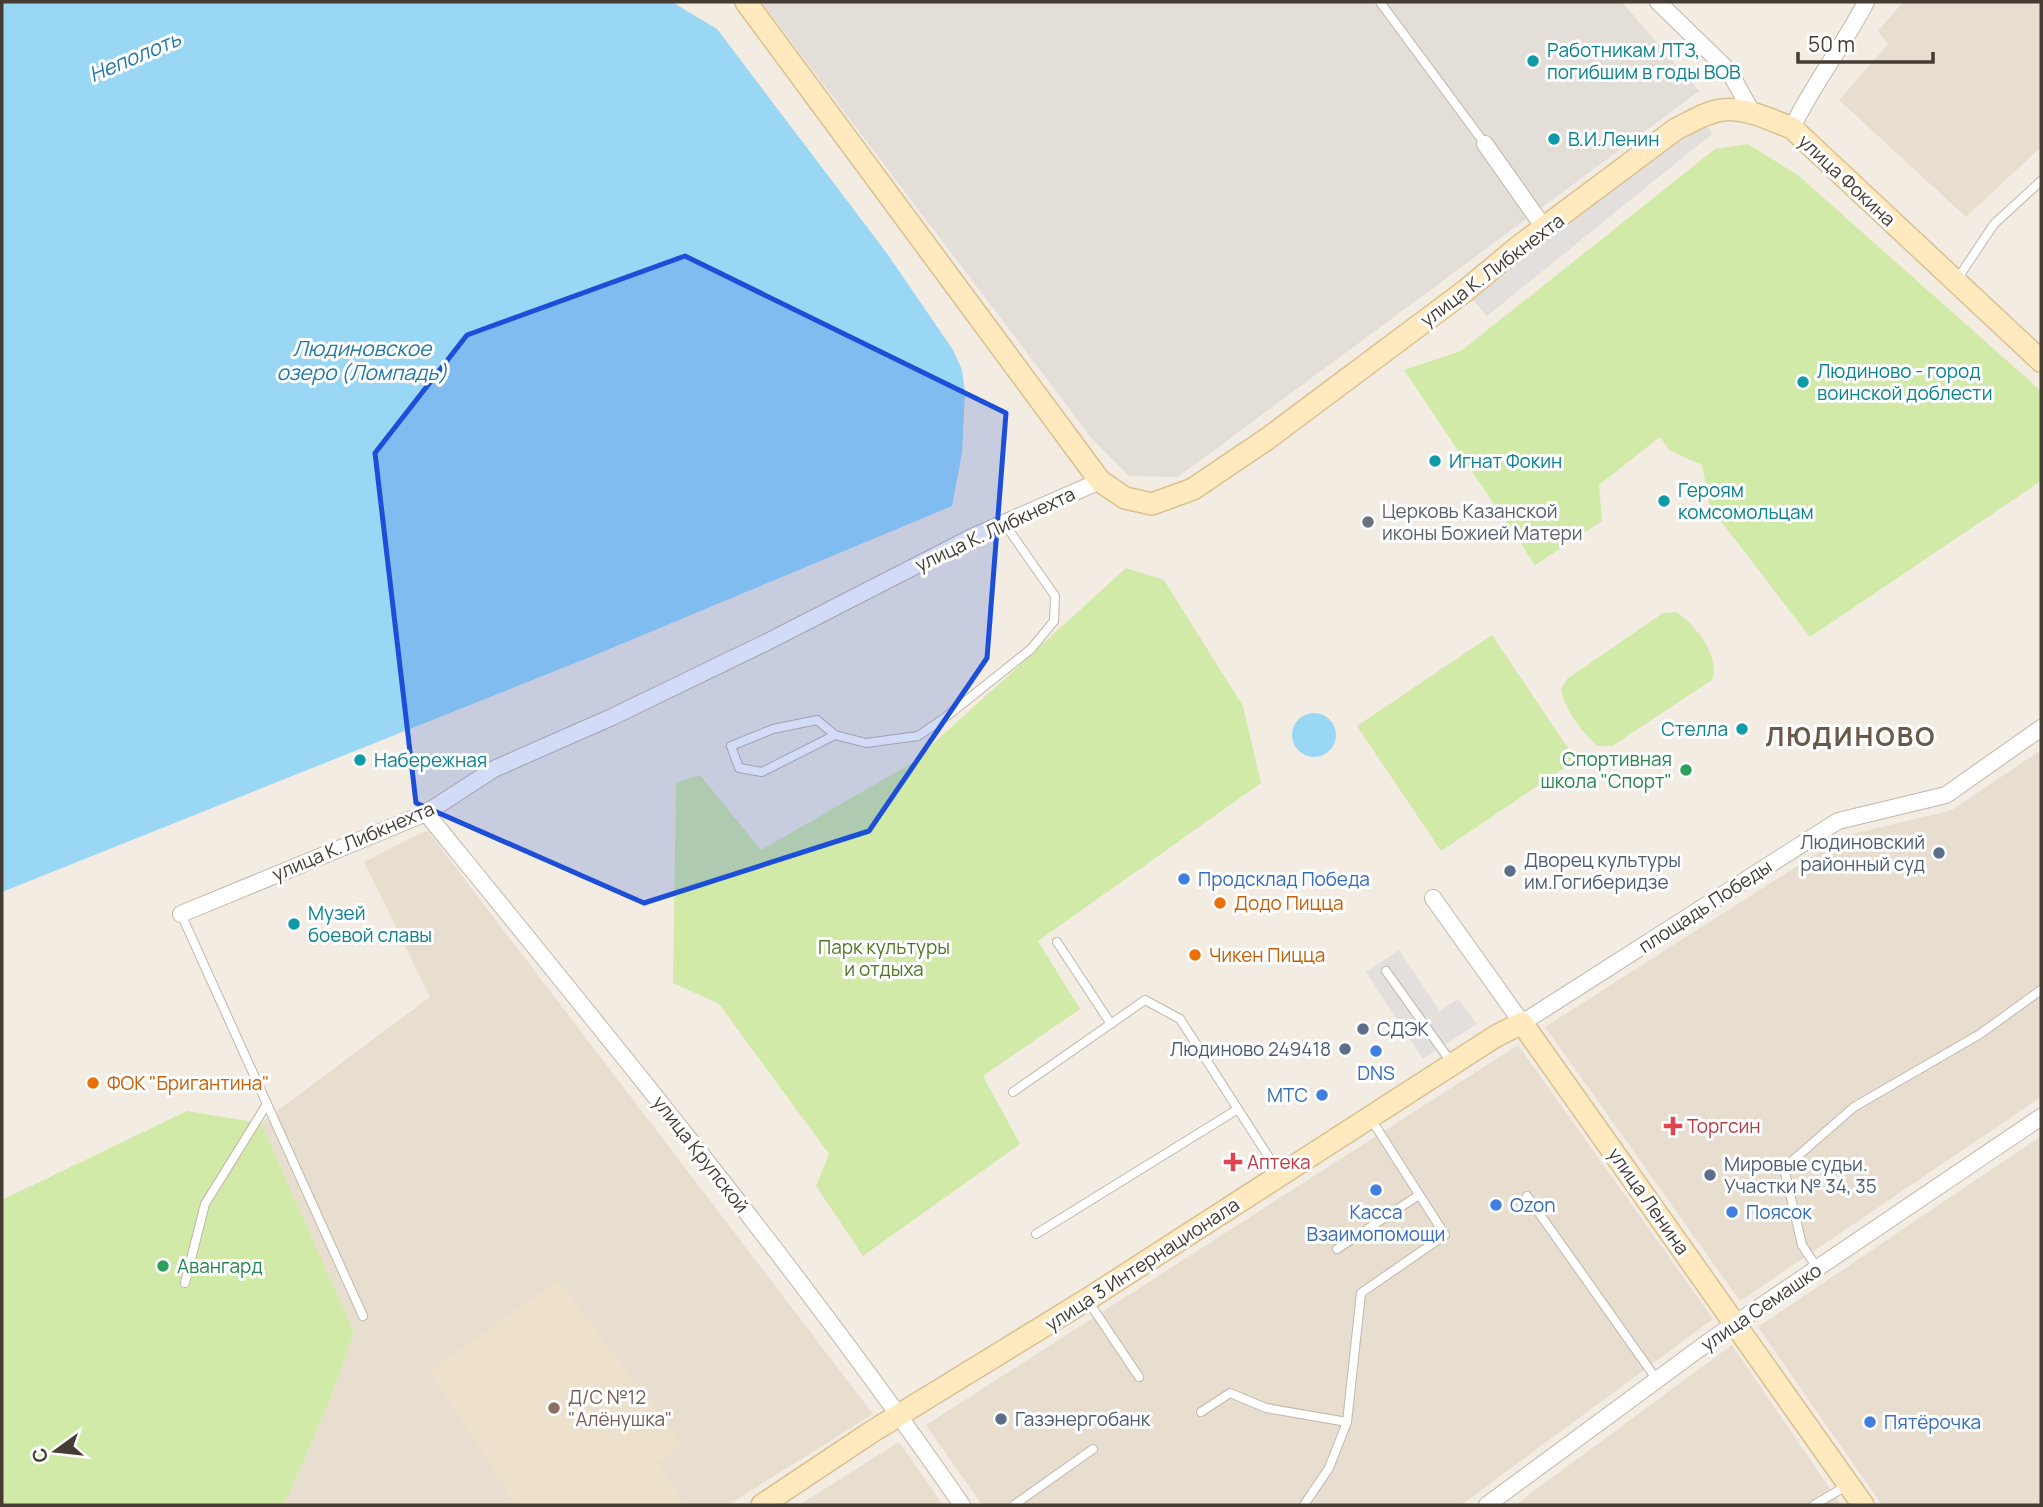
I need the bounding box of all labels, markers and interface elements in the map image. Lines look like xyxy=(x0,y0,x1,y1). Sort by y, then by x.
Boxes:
scale bar xyxy=(1798,21,1933,65)
water label: Неполоть xyxy=(84,24,185,88)
text: 50 m xyxy=(1808,30,1855,58)
place label: Работникам ЛТЗ, погибшим в годы ВОВ xyxy=(1547,37,1741,85)
marker: Работникам ЛТЗ, погибшим в годы ВОВ xyxy=(1525,53,1541,69)
place label: В.И.Ленин xyxy=(1568,126,1659,152)
street label: улица Фокина xyxy=(1793,128,1901,232)
marker: В.И.Ленин xyxy=(1546,131,1562,147)
street label: улица К. Либкнехта xyxy=(1415,207,1569,333)
water label: Людиновское озеро (Ломпадь) xyxy=(276,334,448,386)
place label: Людиново - город воинской доблести xyxy=(1817,358,1992,406)
marker: Людиново - город воинской доблести xyxy=(1795,374,1811,390)
place label: Игнат Фокин xyxy=(1449,448,1562,474)
marker: Игнат Фокин xyxy=(1427,453,1443,469)
place label: Героям комсомольцам xyxy=(1678,477,1814,525)
street label: улица К. Либкнехта xyxy=(911,481,1079,577)
marker: Героям комсомольцам xyxy=(1656,493,1672,509)
place label: Церковь Казанской иконы Божией Матери xyxy=(1382,498,1583,546)
marker: Церковь Казанской иконы Божией Матери xyxy=(1360,514,1376,530)
place label: Стелла xyxy=(1661,716,1728,742)
district label: ЛЮДИНОВО xyxy=(1765,718,1937,754)
marker: Стелла xyxy=(1734,721,1750,737)
place label: Спортивная школа "Спорт" xyxy=(1540,746,1672,794)
place label: Набережная xyxy=(374,747,487,773)
marker: Набережная xyxy=(352,752,368,768)
marker: Спортивная школа "Спорт" xyxy=(1678,762,1694,778)
street label: улица К. Либкнехта xyxy=(268,795,438,887)
place label: Людиновский районный суд xyxy=(1800,829,1925,877)
marker: Людиновский районный суд xyxy=(1931,845,1947,861)
place label: Дворец культуры им.Гогиберидзе xyxy=(1524,847,1681,895)
street label: площадь Победы xyxy=(1633,853,1777,959)
marker: Дворец культуры им.Гогиберидзе xyxy=(1502,863,1518,879)
place label: Продсклад Победа xyxy=(1198,866,1370,892)
marker: Продсклад Победа xyxy=(1176,871,1192,887)
place label: Додо Пицца xyxy=(1234,890,1344,916)
marker: Додо Пицца xyxy=(1212,895,1228,911)
place label: Музей боевой славы xyxy=(308,900,432,948)
marker: Музей боевой славы xyxy=(286,916,302,932)
park label: Парк культуры и отдыха xyxy=(818,934,950,982)
place label: Чикен Пицца xyxy=(1209,942,1325,968)
marker: Чикен Пицца xyxy=(1187,947,1203,963)
place label: СДЭК xyxy=(1377,1016,1430,1042)
marker: СДЭК xyxy=(1355,1021,1371,1037)
place label: Людиново 249418 xyxy=(1170,1036,1331,1062)
marker: Людиново 249418 xyxy=(1337,1041,1353,1057)
marker: DNS xyxy=(1368,1043,1384,1059)
place label: DNS xyxy=(1357,1060,1395,1086)
place label: ФОК "Бригантина" xyxy=(107,1070,269,1096)
marker: ФОК "Бригантина" xyxy=(85,1075,101,1091)
place label: МТС xyxy=(1267,1082,1308,1108)
marker: МТС xyxy=(1314,1087,1330,1103)
street label: улица Крупской xyxy=(647,1090,755,1218)
place label: Торгсин xyxy=(1687,1113,1761,1139)
marker: Торгсин xyxy=(1665,1118,1681,1134)
street label: улица Ленина xyxy=(1602,1142,1696,1260)
place label: Аптека xyxy=(1247,1149,1311,1175)
place label: Мировые судьи. Участки № 34, 35 xyxy=(1724,1151,1877,1199)
marker: Аптека xyxy=(1225,1154,1241,1170)
marker: Мировые судьи. Участки № 34, 35 xyxy=(1702,1167,1718,1183)
marker: Касса Взаимопомощи xyxy=(1368,1182,1384,1198)
street label: улица 3 Интернационала xyxy=(1040,1191,1244,1337)
place label: Ozon xyxy=(1510,1192,1556,1218)
marker: Ozon xyxy=(1488,1197,1504,1213)
place label: Касса Взаимопомощи xyxy=(1307,1199,1445,1247)
place label: Поясок xyxy=(1746,1199,1812,1225)
marker: Поясок xyxy=(1724,1204,1740,1220)
place label: Авангард xyxy=(177,1253,263,1279)
street label: улица Семашко xyxy=(1696,1257,1826,1357)
marker: Авангард xyxy=(155,1258,171,1274)
place label: Д/С №12 "Алёнушка" xyxy=(568,1384,672,1432)
marker: Д/С №12 "Алёнушка" xyxy=(546,1400,562,1416)
place label: Газэнергобанк xyxy=(1015,1406,1151,1432)
place label: Пятёрочка xyxy=(1884,1409,1981,1435)
marker: Газэнергобанк xyxy=(993,1411,1009,1427)
marker: Пятёрочка xyxy=(1862,1414,1878,1430)
north arrow xyxy=(21,1416,91,1486)
text: С xyxy=(25,1445,54,1466)

